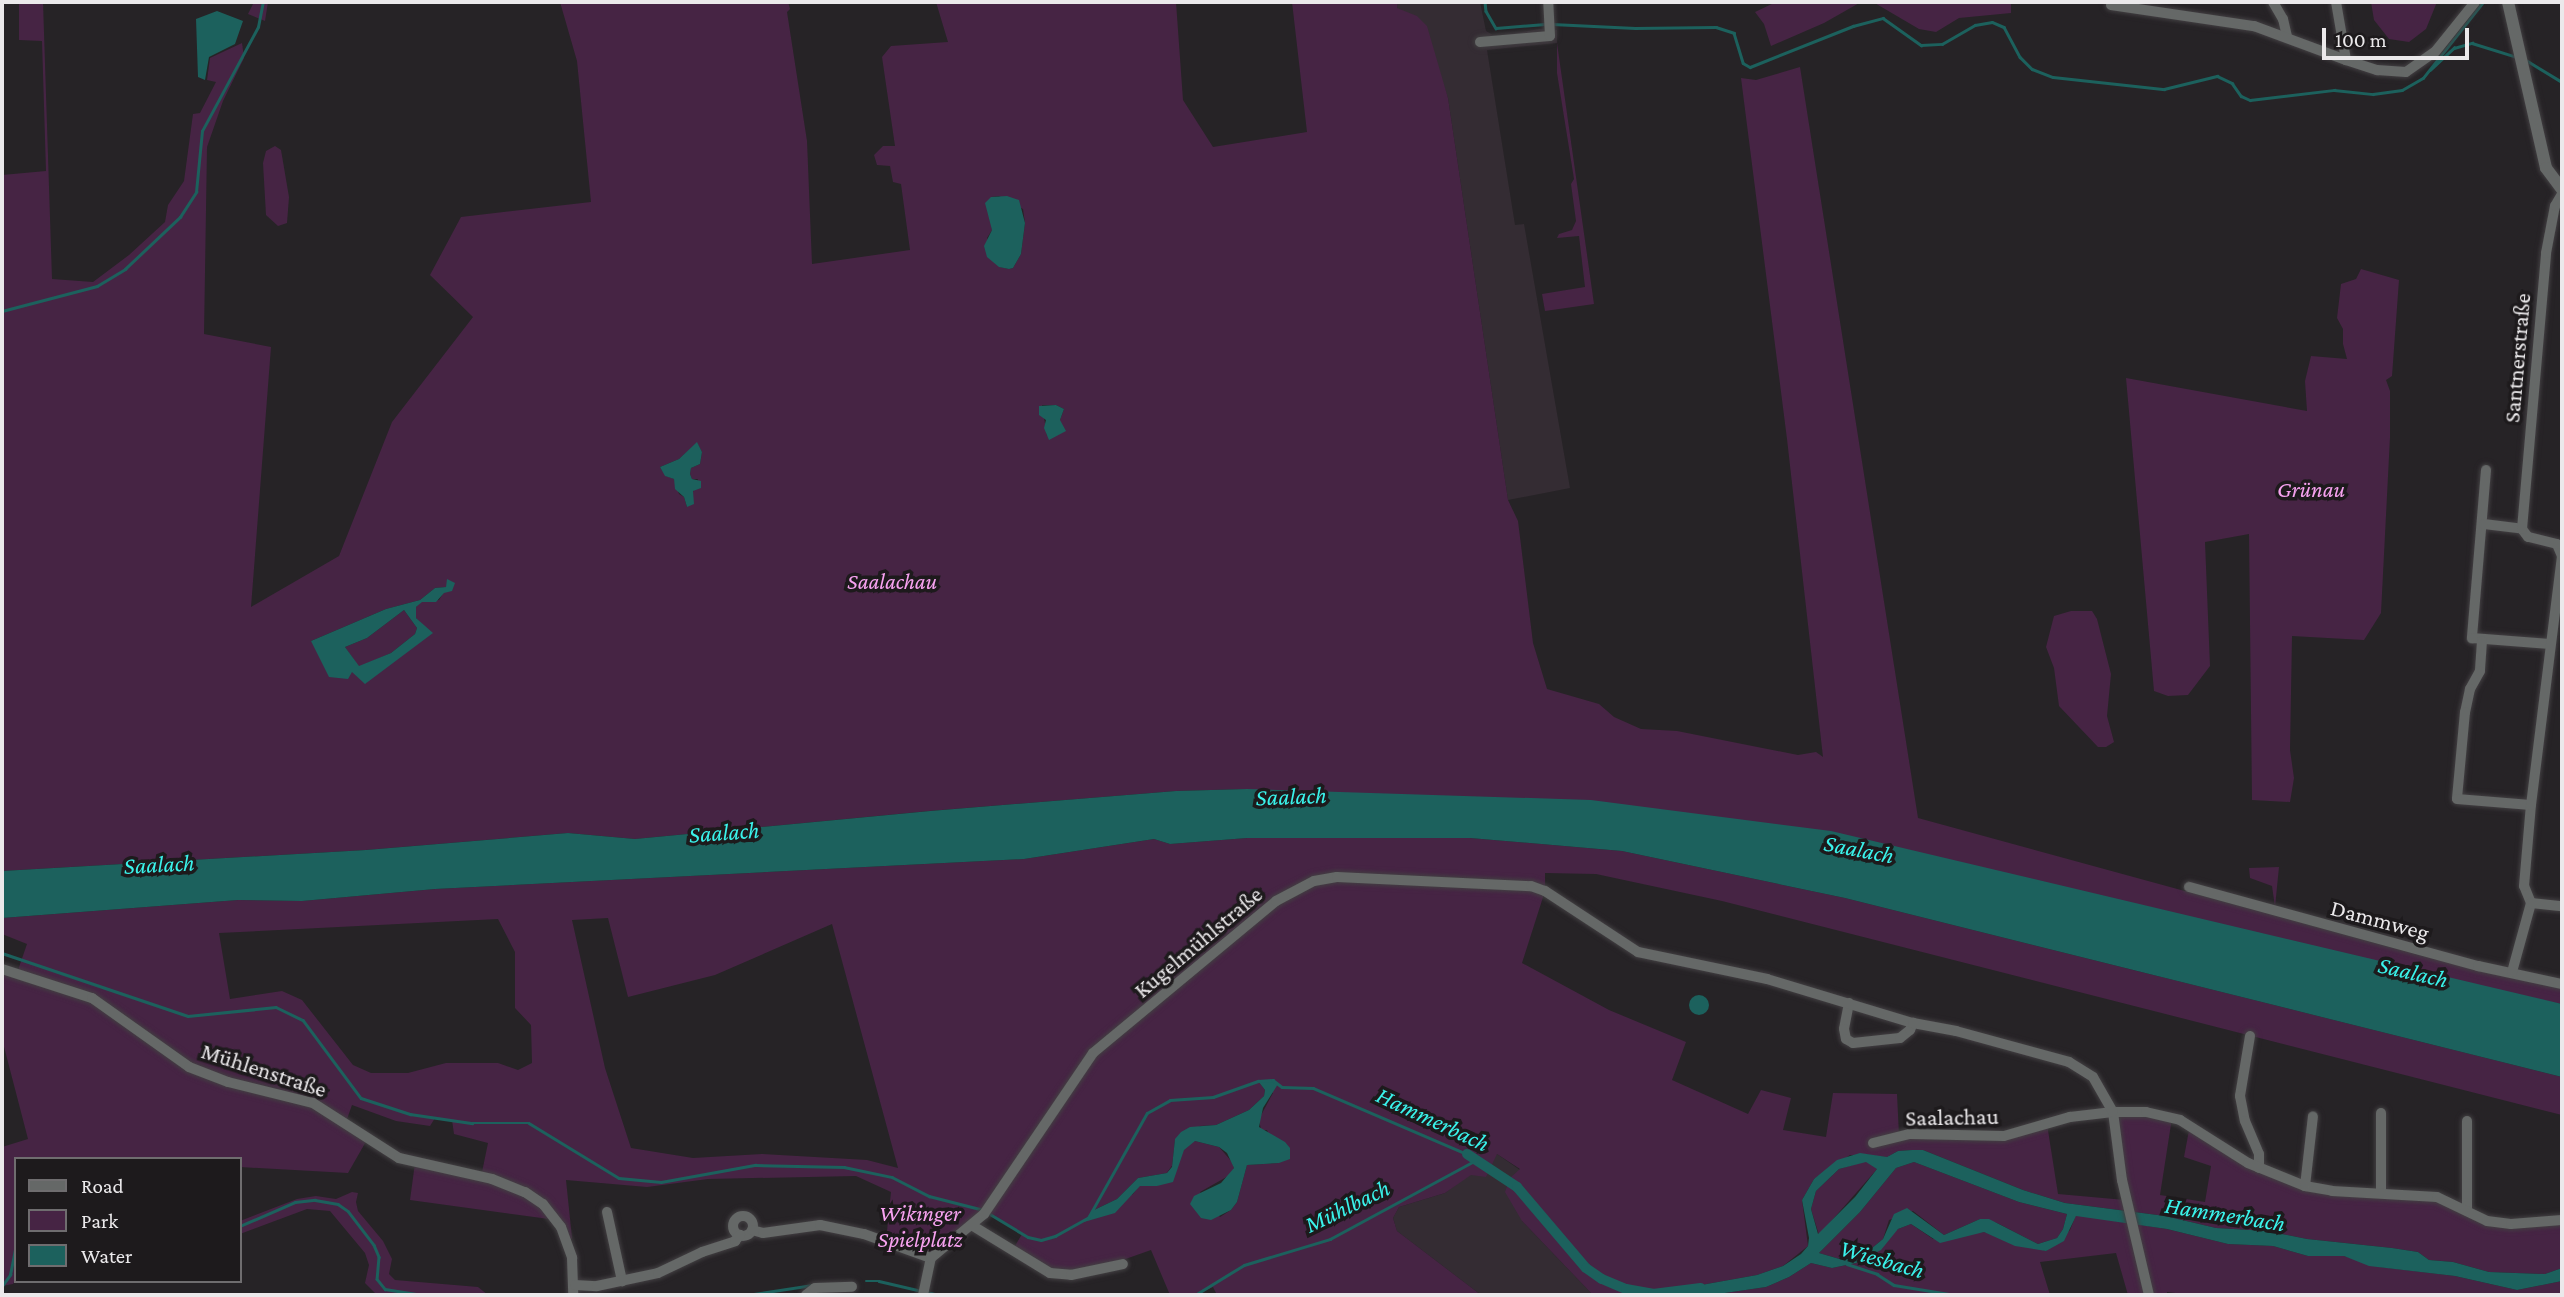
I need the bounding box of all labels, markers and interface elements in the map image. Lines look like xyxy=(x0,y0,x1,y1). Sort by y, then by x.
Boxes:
scale bar xyxy=(2326,14,2473,58)
text: 100 m xyxy=(2335,28,2387,52)
street label: Santnerstraße xyxy=(2498,292,2536,424)
park label: Grünau xyxy=(2277,475,2345,503)
park label: Saalachau xyxy=(847,567,937,595)
water label: Saalach xyxy=(1255,780,1327,812)
water label: Saalach xyxy=(688,815,760,849)
water label: Saalach xyxy=(1821,828,1897,870)
water label: Saalach xyxy=(123,848,195,880)
street label: Kugelmühlstraße xyxy=(1128,880,1268,1004)
street label: Dammweg xyxy=(2328,894,2432,946)
water label: Saalach xyxy=(2375,950,2451,994)
street label: Mühlenstraße xyxy=(198,1037,330,1103)
water label: Hammerbach xyxy=(1372,1080,1494,1158)
street label: Saalachau xyxy=(1905,1102,1999,1132)
legend xyxy=(14,1157,242,1283)
water label: Mühlbach xyxy=(1300,1173,1394,1239)
text: Road xyxy=(81,1174,124,1198)
water label: Hammerbach xyxy=(2163,1190,2287,1238)
park label: Wikinger Spielplatz xyxy=(877,1199,963,1253)
text: Park xyxy=(81,1209,118,1233)
water label: Wiesbach xyxy=(1836,1233,1928,1285)
text: Water xyxy=(81,1244,133,1268)

